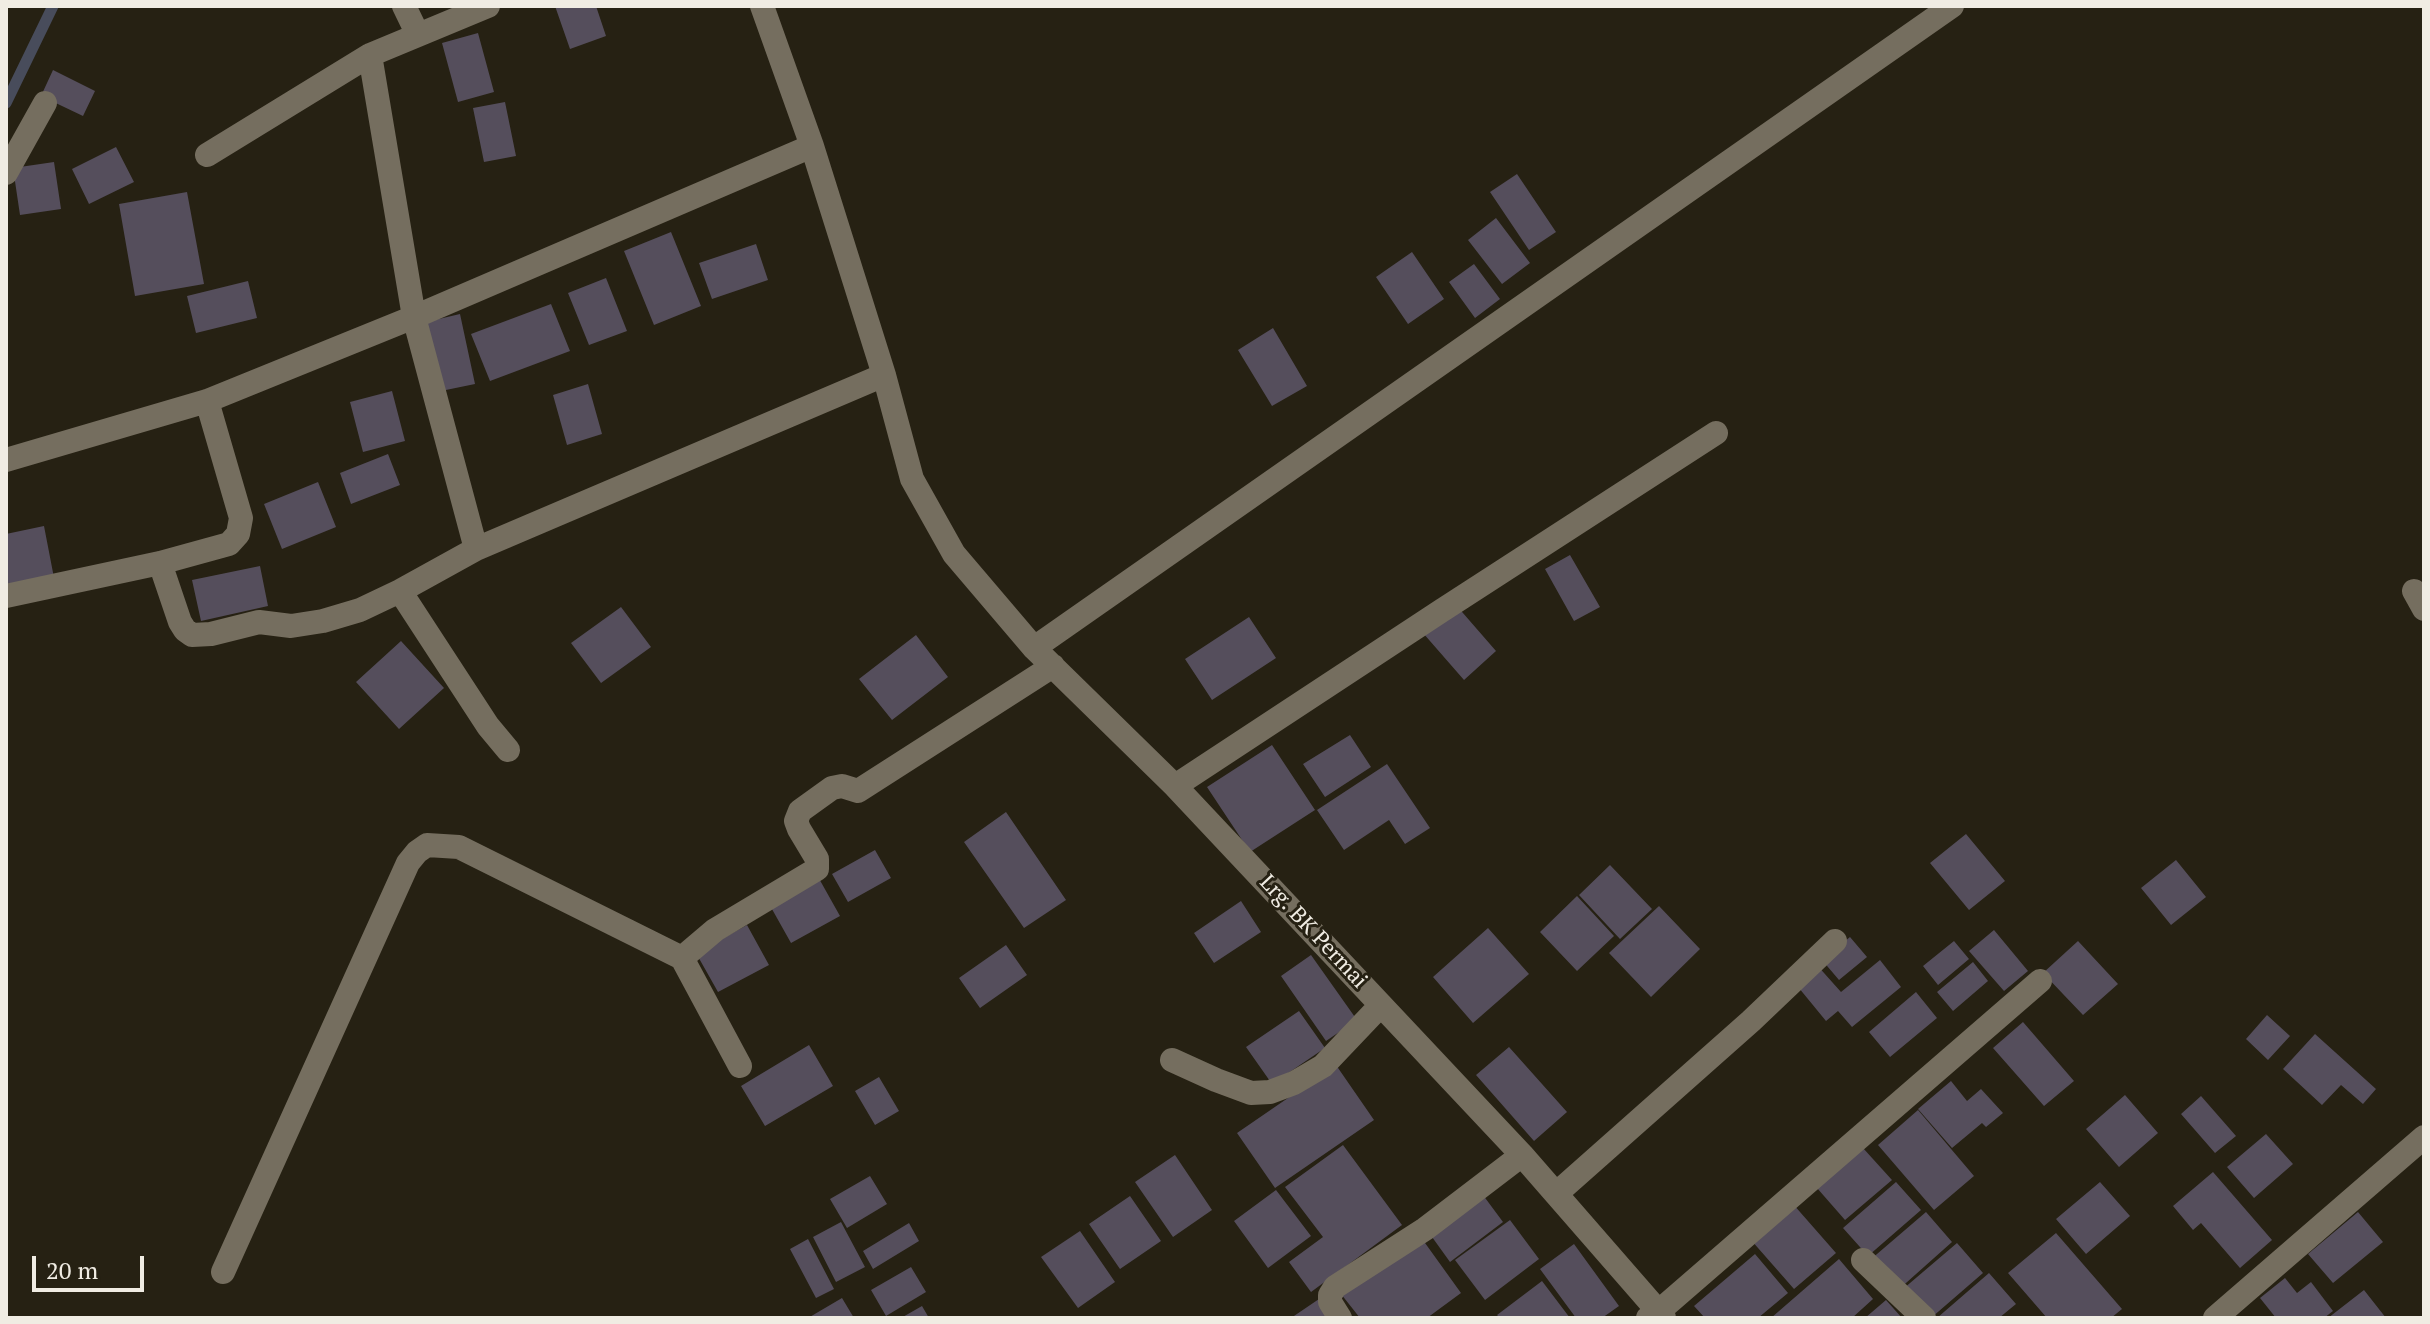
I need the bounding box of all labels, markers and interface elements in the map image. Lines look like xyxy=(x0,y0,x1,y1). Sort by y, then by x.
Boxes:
street label: Lrg. BK Permai xyxy=(1254,870,1372,994)
scale bar xyxy=(36,1240,148,1290)
text: 20 m xyxy=(46,1254,98,1286)

